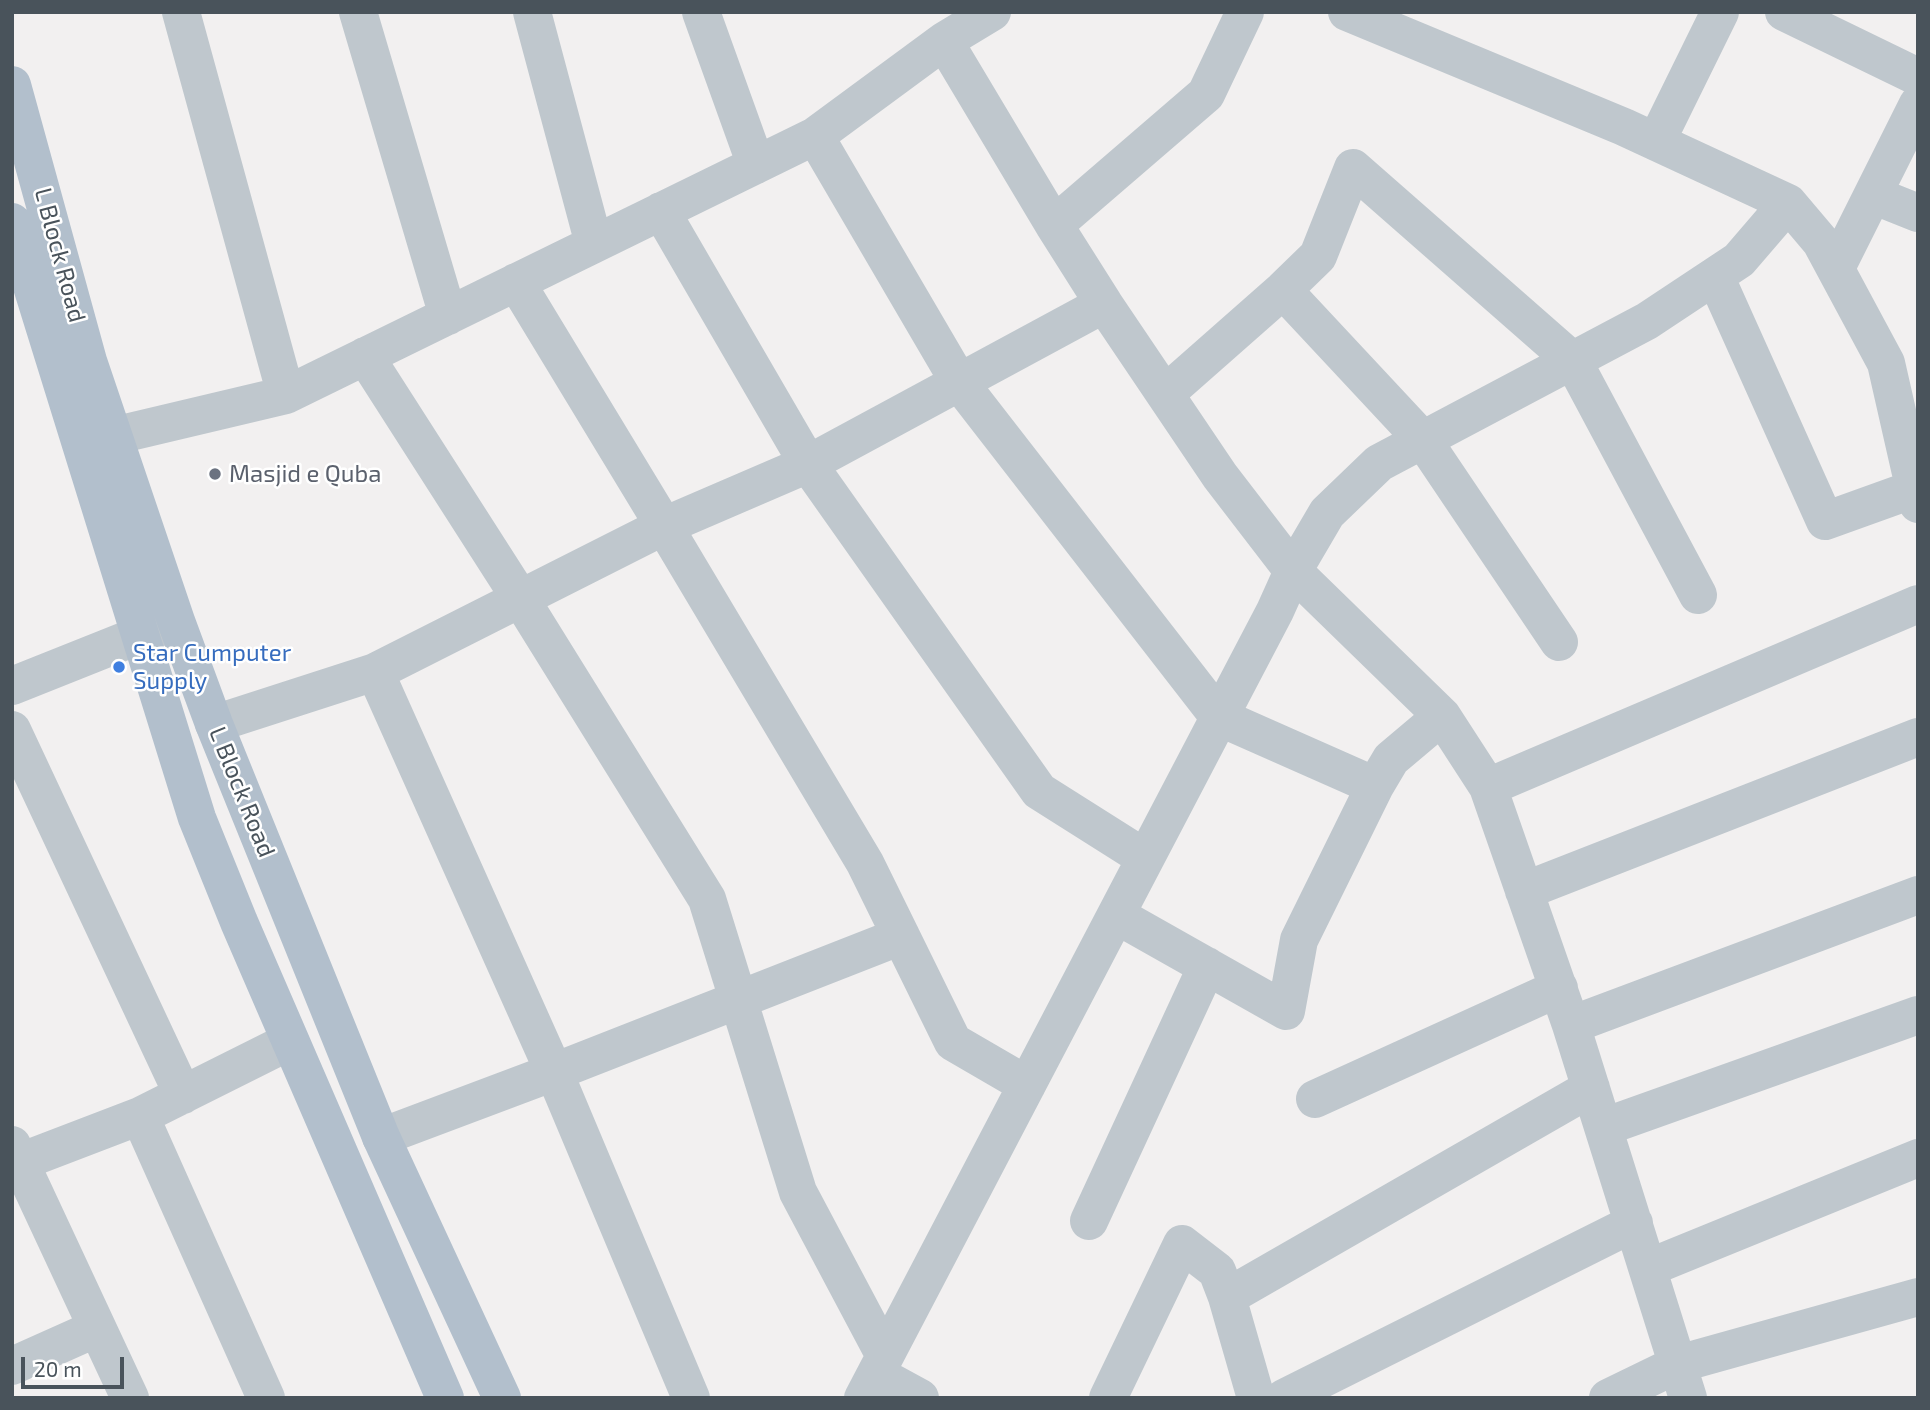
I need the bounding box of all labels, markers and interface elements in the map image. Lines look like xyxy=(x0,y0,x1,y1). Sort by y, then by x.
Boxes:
street label: L Block Road xyxy=(28,185,92,325)
place label: Masjid e Quba xyxy=(229,460,381,488)
marker: Masjid e Quba xyxy=(207,466,223,482)
place label: Star Cumputer Supply xyxy=(133,639,291,695)
marker: Star Cumputer Supply xyxy=(111,659,127,675)
street label: L Block Road xyxy=(203,723,281,861)
scale bar xyxy=(24,1344,128,1388)
text: 20 m xyxy=(34,1356,82,1381)

